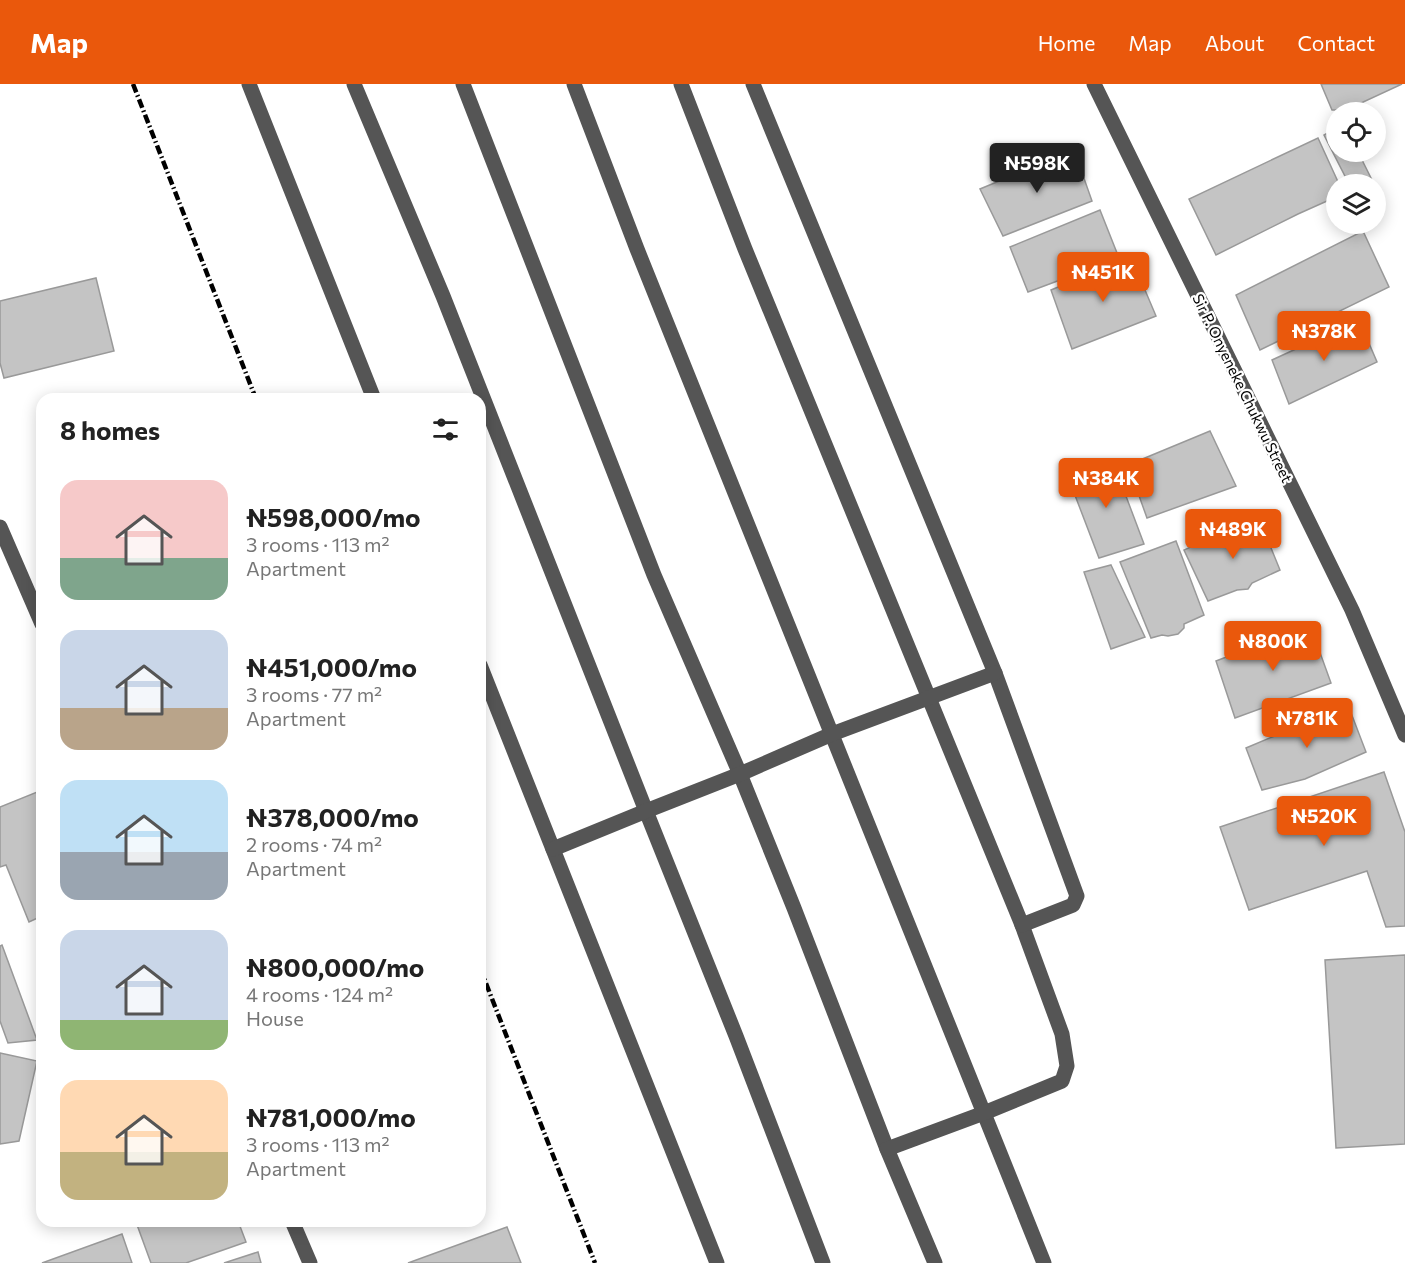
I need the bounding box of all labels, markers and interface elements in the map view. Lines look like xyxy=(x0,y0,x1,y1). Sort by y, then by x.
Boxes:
text: Map xyxy=(30,25,88,59)
text: Home xyxy=(1038,30,1095,55)
text: Map xyxy=(1128,30,1172,55)
text: About xyxy=(1205,30,1264,55)
text: Contact xyxy=(1297,30,1375,55)
map controls xyxy=(1326,102,1386,234)
button: locate xyxy=(1326,102,1386,162)
pin: ₦598K xyxy=(995,143,1079,194)
text: ₦598K xyxy=(1004,150,1070,174)
button: layers xyxy=(1326,174,1386,234)
pin: ₦451K xyxy=(1061,252,1145,303)
text: ₦451K xyxy=(1071,259,1135,283)
street label: Sir P. Onyeneke Chukwu Street xyxy=(1189,291,1297,485)
pin: ₦378K xyxy=(1282,311,1366,362)
text: ₦378K xyxy=(1291,318,1357,342)
icon: filters xyxy=(429,413,462,446)
text: 8 homes xyxy=(60,414,160,445)
pin: ₦384K xyxy=(1064,458,1148,509)
text: ₦384K xyxy=(1073,465,1139,489)
text: ₦598,000/mo xyxy=(246,501,421,532)
icon: home xyxy=(108,504,180,576)
pin: ₦489K xyxy=(1191,509,1275,560)
text: ₦489K xyxy=(1199,516,1267,540)
text: 3 rooms · 113 m² xyxy=(246,532,390,556)
text: Apartment xyxy=(246,556,346,580)
pin: ₦800K xyxy=(1231,621,1315,672)
text: ₦800K xyxy=(1238,628,1308,652)
text: ₦451,000/mo xyxy=(246,651,417,682)
icon: home xyxy=(108,654,180,726)
text: 3 rooms · 77 m² xyxy=(246,682,382,706)
pin: ₦781K xyxy=(1265,698,1349,749)
text: ₦781K xyxy=(1276,705,1338,729)
text: Apartment xyxy=(246,706,346,730)
pin: ₦520K xyxy=(1282,796,1366,847)
text: ₦378,000/mo xyxy=(246,801,419,832)
text: ₦520K xyxy=(1291,803,1357,827)
icon: home xyxy=(108,804,180,876)
text: 2 rooms · 74 m² xyxy=(246,832,382,856)
text: Apartment xyxy=(246,856,346,880)
text: ₦800,000/mo xyxy=(246,951,424,982)
icon: home xyxy=(108,954,180,1026)
text: 4 rooms · 124 m² xyxy=(246,982,393,1006)
text: House xyxy=(246,1006,304,1030)
text: ₦781,000/mo xyxy=(246,1101,416,1132)
icon: home xyxy=(108,1104,180,1176)
text: 3 rooms · 113 m² xyxy=(246,1132,390,1156)
text: Apartment xyxy=(246,1156,346,1180)

